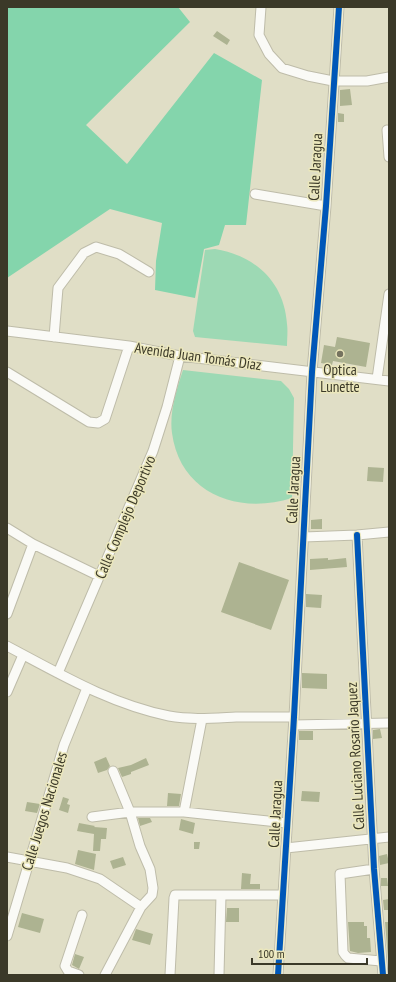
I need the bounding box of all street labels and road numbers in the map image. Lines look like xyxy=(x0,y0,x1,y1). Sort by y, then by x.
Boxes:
street label: Calle Jaragua xyxy=(304,133,326,201)
street label: Avenida Juan Tomás Díaz xyxy=(133,338,263,374)
street label: Calle Complejo Deportivo xyxy=(90,453,160,581)
street label: Calle Jaragua xyxy=(282,456,304,524)
street label: Calle Luciano Rosario Jaquez xyxy=(342,682,368,830)
street label: Calle Juegos Nacionales xyxy=(17,749,71,873)
street label: Calle Jaragua xyxy=(264,780,286,848)

